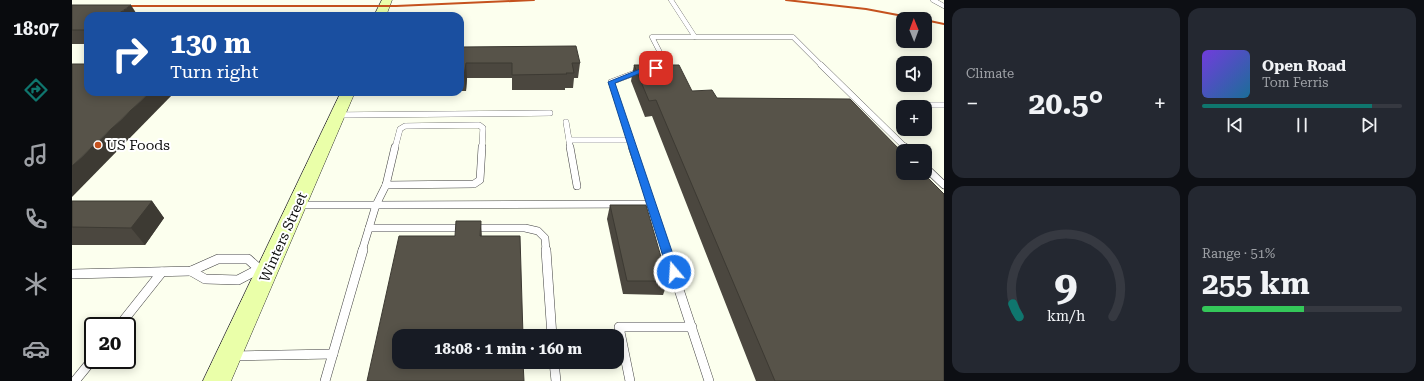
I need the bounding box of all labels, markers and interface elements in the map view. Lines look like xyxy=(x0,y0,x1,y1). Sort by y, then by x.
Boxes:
north arrow xyxy=(896,12,932,48)
map controls xyxy=(896,12,932,180)
text: 18:07 xyxy=(13,18,59,39)
text: 130 m xyxy=(170,27,251,60)
icon: right xyxy=(104,28,156,80)
pin xyxy=(639,51,673,85)
button: sound xyxy=(896,56,932,92)
icon: arrive xyxy=(645,57,667,79)
text: Open Road xyxy=(1262,57,1346,75)
text: Turn right xyxy=(170,61,258,82)
text: Climate xyxy=(966,66,1014,81)
text: Tom Ferris xyxy=(1262,75,1328,90)
icon: directions xyxy=(22,76,50,104)
text: 20.5° xyxy=(1029,86,1103,121)
text: − xyxy=(966,91,978,116)
text: + xyxy=(1154,91,1166,116)
button: + xyxy=(896,100,932,136)
icon: previous xyxy=(1224,114,1246,136)
icon: pause xyxy=(1291,114,1313,136)
icon: next xyxy=(1358,114,1380,136)
place label: US Foods xyxy=(106,137,170,153)
marker: US Foods xyxy=(93,140,103,150)
icon: music xyxy=(22,141,50,169)
button: − xyxy=(896,144,932,180)
street label: Winters Street xyxy=(256,190,310,284)
icon: phone xyxy=(22,205,50,233)
text: Range · 51% xyxy=(1202,246,1275,261)
position arrow xyxy=(653,251,695,293)
text: 9 xyxy=(1054,261,1078,310)
text: 255 km xyxy=(1202,266,1310,301)
icon: climate xyxy=(22,270,50,298)
text: km/h xyxy=(1047,308,1085,324)
speed limit sign: 20 xyxy=(84,317,136,369)
icon: car xyxy=(22,335,50,363)
text: 18:08 · 1 min · 160 m xyxy=(434,340,582,358)

